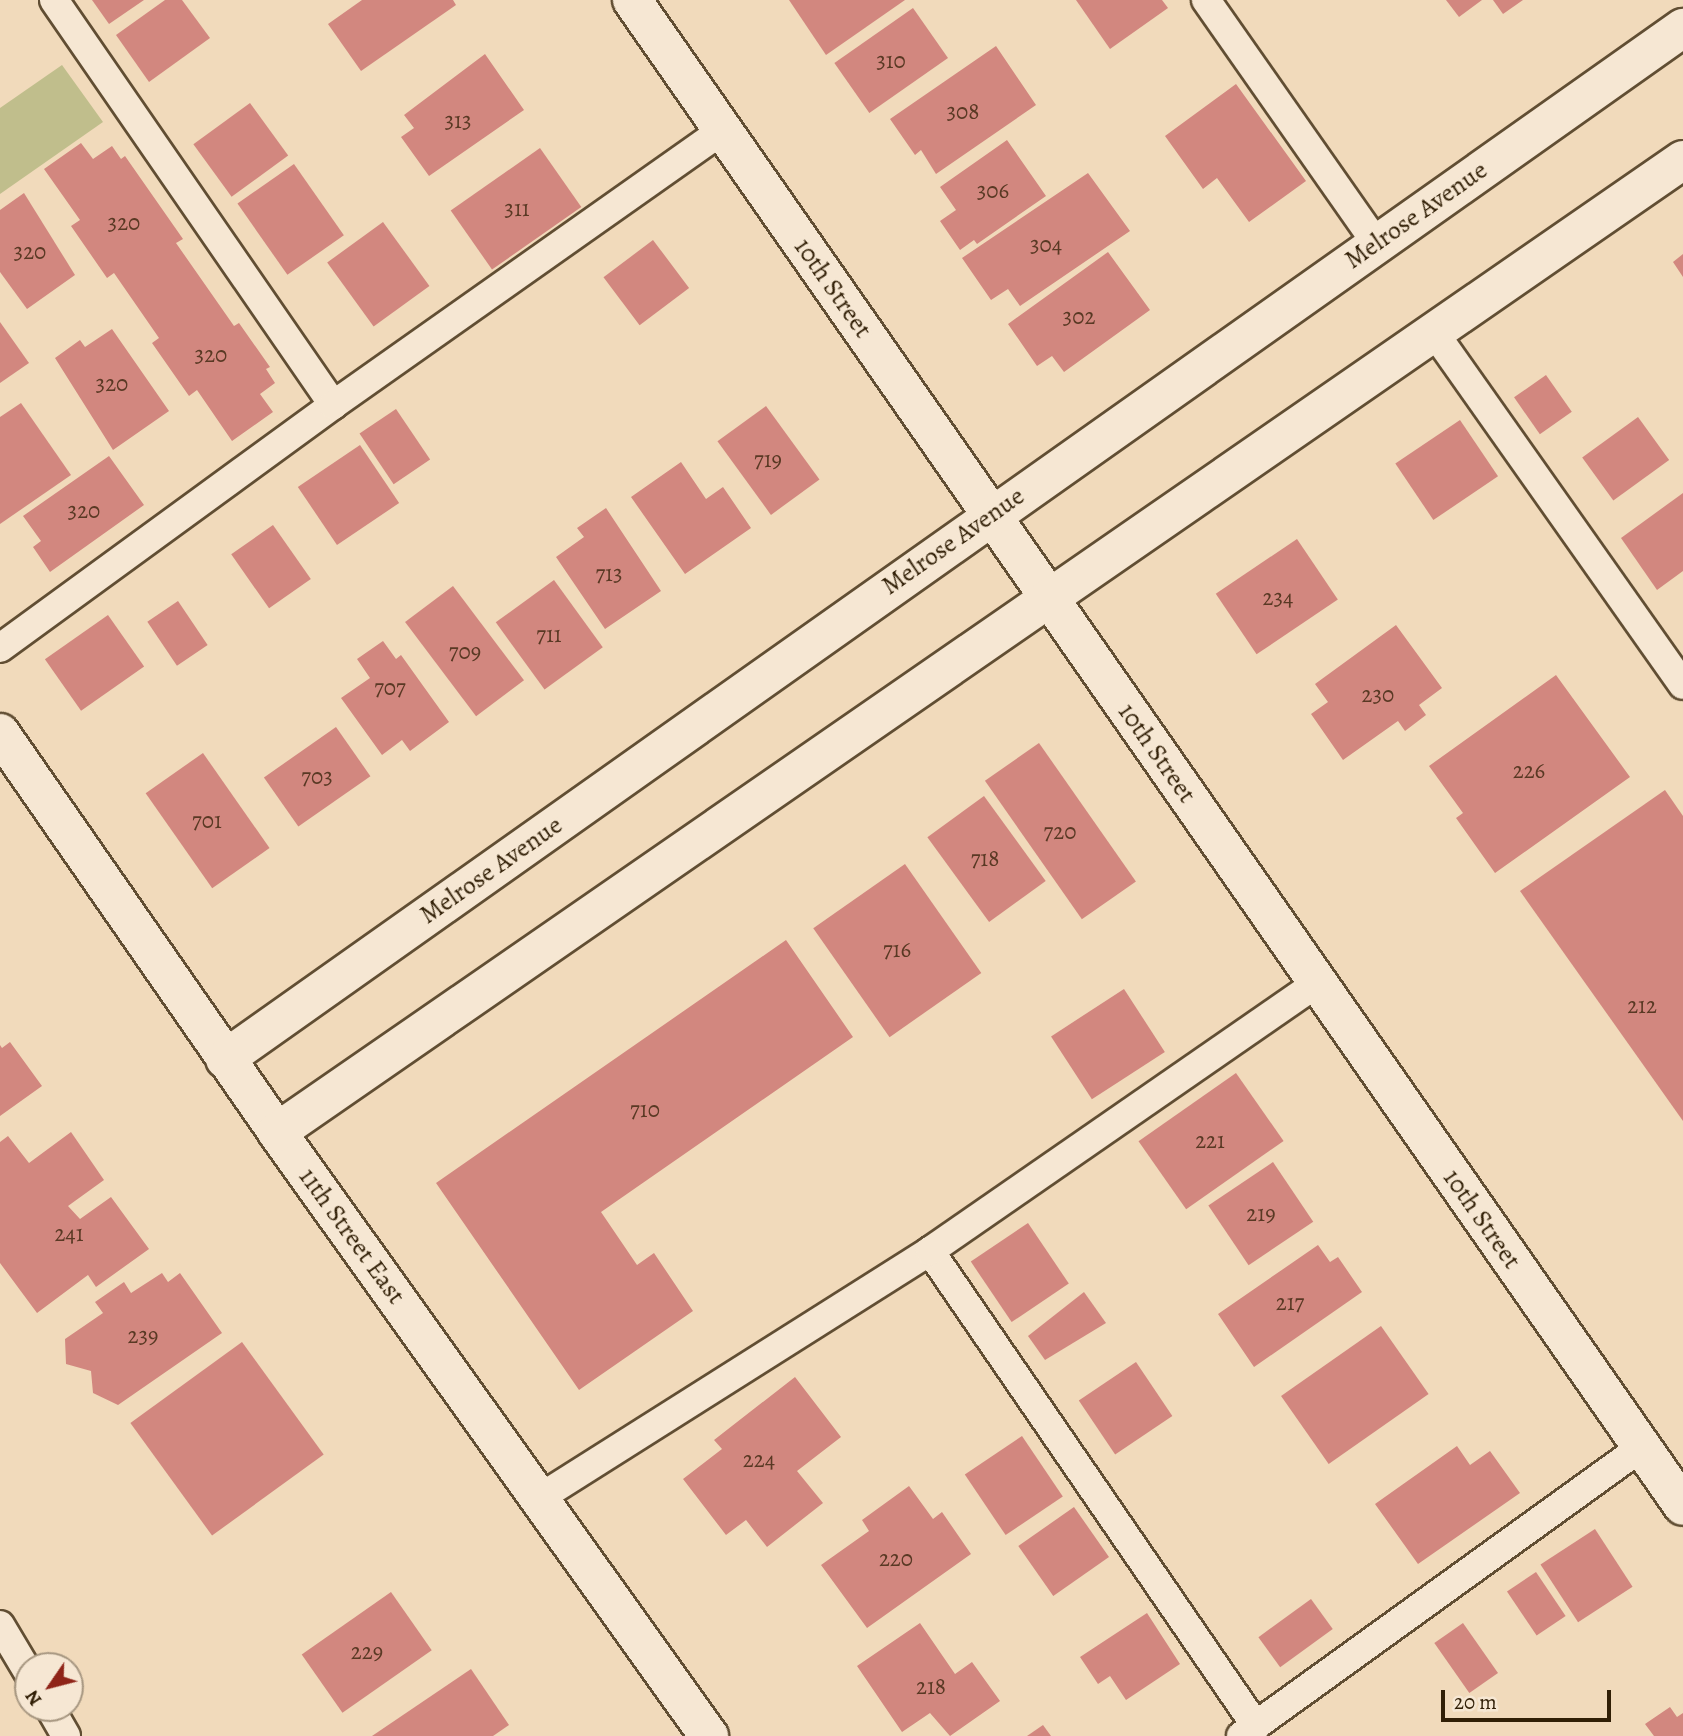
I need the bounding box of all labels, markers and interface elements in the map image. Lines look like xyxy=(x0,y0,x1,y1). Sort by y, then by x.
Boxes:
house number: 310 xyxy=(876,47,906,75)
house number: 308 xyxy=(947,98,979,126)
house number: 313 xyxy=(444,107,472,135)
street label: Melrose Avenue xyxy=(1339,154,1493,276)
house number: 306 xyxy=(977,177,1009,205)
house number: 311 xyxy=(504,195,530,223)
house number: 320 xyxy=(108,209,140,237)
house number: 304 xyxy=(1030,231,1062,259)
street label: 10th Street xyxy=(787,232,879,344)
house number: 320 xyxy=(14,238,46,266)
house number: 302 xyxy=(1063,303,1095,331)
house number: 320 xyxy=(195,341,227,369)
house number: 320 xyxy=(96,370,128,398)
house number: 719 xyxy=(754,446,782,474)
street label: Melrose Avenue xyxy=(876,480,1030,602)
house number: 320 xyxy=(68,497,100,525)
house number: 713 xyxy=(595,560,623,588)
house number: 234 xyxy=(1263,584,1293,612)
house number: 711 xyxy=(536,621,562,649)
house number: 709 xyxy=(449,638,481,666)
house number: 707 xyxy=(374,674,406,702)
house number: 230 xyxy=(1362,681,1394,709)
street label: 10th Street xyxy=(1111,697,1203,809)
house number: 226 xyxy=(1513,757,1545,785)
house number: 703 xyxy=(301,763,333,791)
house number: 701 xyxy=(192,807,222,835)
street label: Melrose Avenue xyxy=(414,809,568,931)
house number: 720 xyxy=(1044,818,1076,846)
house number: 718 xyxy=(971,845,999,873)
house number: 716 xyxy=(883,936,911,964)
house number: 212 xyxy=(1627,992,1657,1020)
house number: 710 xyxy=(630,1096,660,1124)
house number: 221 xyxy=(1195,1127,1225,1155)
street label: 11th Street East xyxy=(292,1162,412,1310)
street label: 10th Street xyxy=(1436,1163,1528,1275)
house number: 219 xyxy=(1246,1200,1276,1228)
house number: 241 xyxy=(54,1220,84,1248)
house number: 217 xyxy=(1276,1289,1304,1317)
house number: 239 xyxy=(128,1322,158,1350)
house number: 224 xyxy=(743,1446,775,1474)
house number: 220 xyxy=(879,1545,913,1573)
house number: 229 xyxy=(351,1638,383,1666)
north arrow xyxy=(14,1652,84,1722)
house number: 218 xyxy=(916,1673,946,1701)
scale bar xyxy=(1445,1676,1615,1720)
text: N xyxy=(19,1685,48,1711)
text: 20 m xyxy=(1454,1688,1497,1716)

